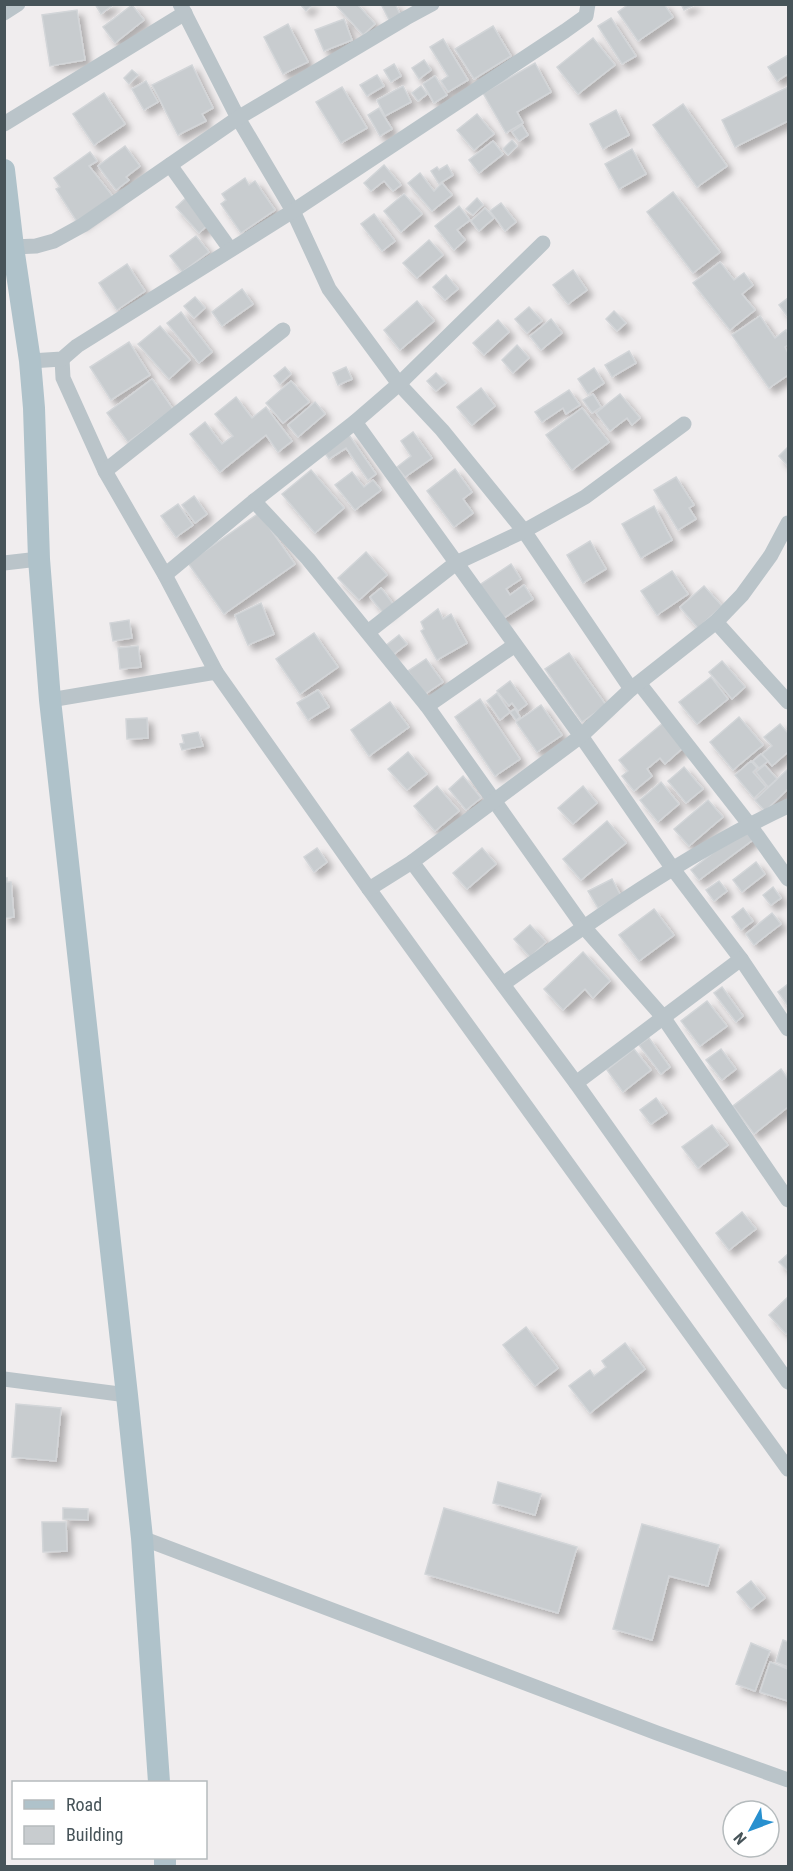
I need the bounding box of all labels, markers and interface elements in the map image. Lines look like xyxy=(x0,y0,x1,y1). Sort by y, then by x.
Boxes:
legend xyxy=(12,1781,207,1859)
text: Road xyxy=(66,1794,102,1815)
north arrow xyxy=(721,1799,781,1859)
text: Building xyxy=(66,1824,123,1845)
text: N xyxy=(730,1829,750,1848)

